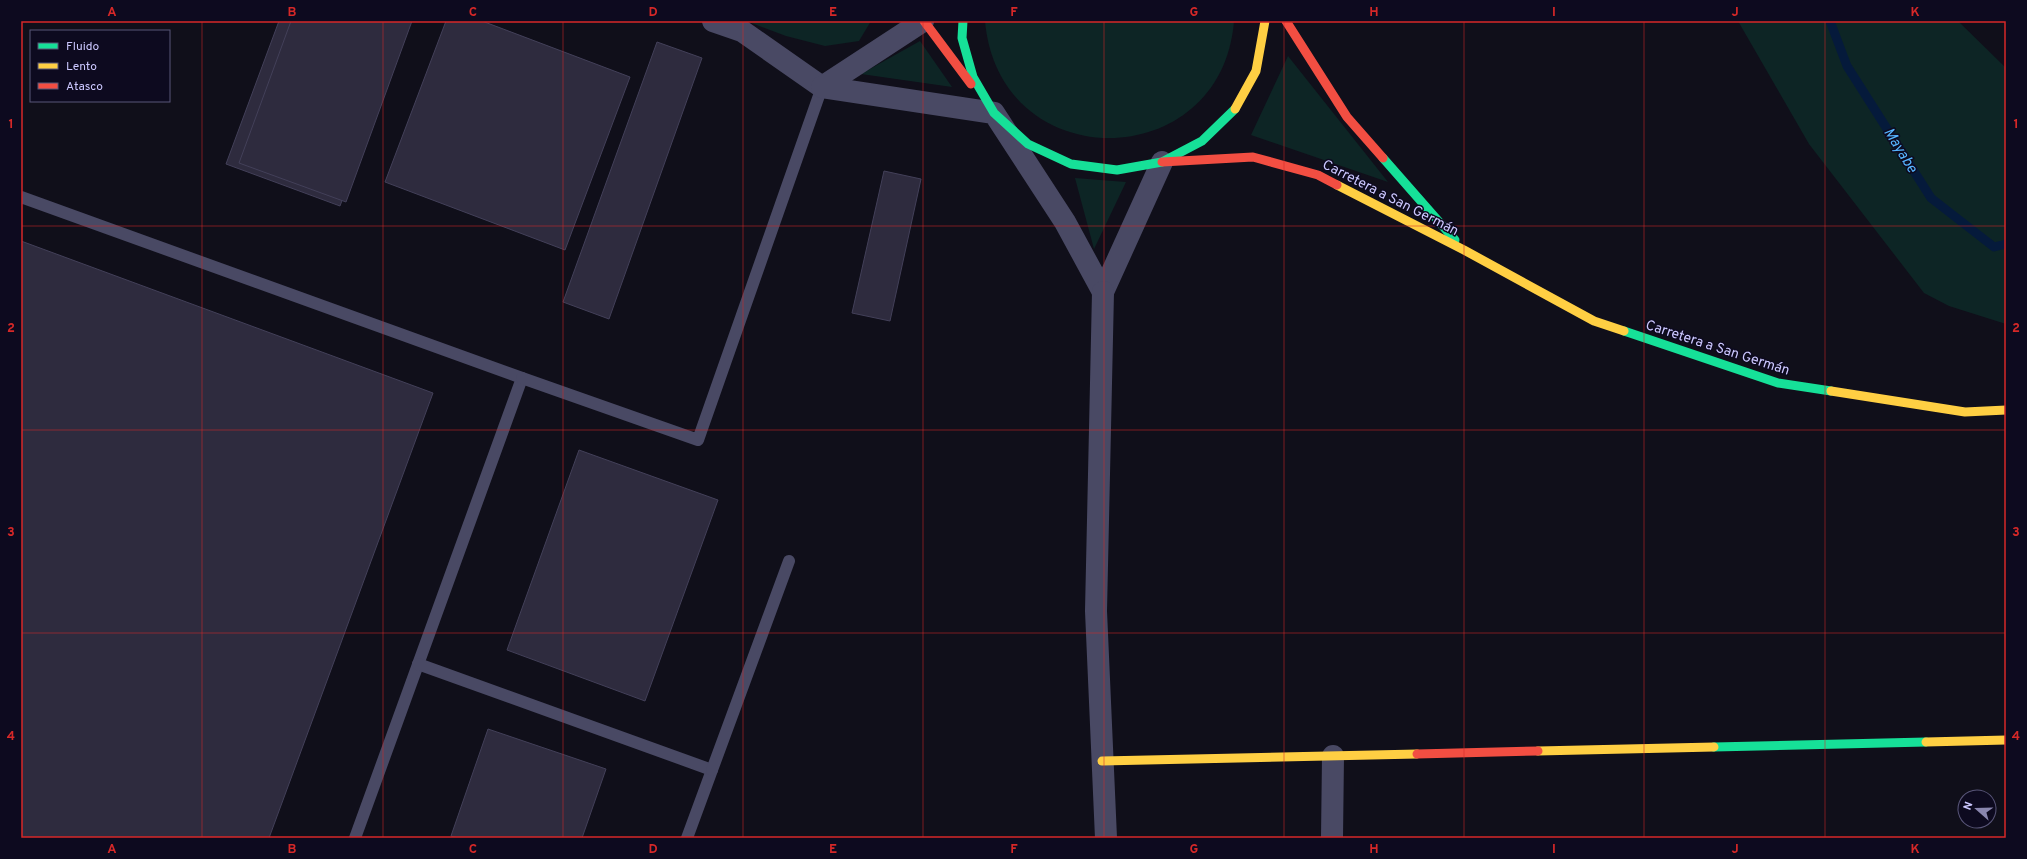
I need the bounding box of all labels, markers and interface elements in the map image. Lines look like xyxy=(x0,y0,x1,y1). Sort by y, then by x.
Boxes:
text: A xyxy=(107,5,117,21)
text: B xyxy=(288,5,297,21)
text: C xyxy=(469,5,477,21)
text: D xyxy=(648,5,658,21)
text: E xyxy=(829,5,837,21)
text: F xyxy=(1010,5,1018,21)
text: G xyxy=(1190,5,1199,21)
text: H xyxy=(1369,5,1379,21)
text: I xyxy=(1552,5,1556,21)
text: J xyxy=(1731,5,1739,21)
text: K xyxy=(1910,5,1920,21)
legend xyxy=(30,30,170,102)
text: Fluido xyxy=(66,39,99,55)
text: Lento xyxy=(66,59,97,75)
text: Atasco xyxy=(66,79,103,95)
text: 1 xyxy=(8,117,14,133)
text: 1 xyxy=(2013,117,2019,133)
water label: Mayabe xyxy=(1879,125,1921,177)
street label: Carretera a San Germán xyxy=(1319,157,1461,240)
street label: Carretera a San Germán xyxy=(1643,317,1792,380)
text: 2 xyxy=(7,321,15,337)
text: 2 xyxy=(2012,321,2020,337)
text: 3 xyxy=(7,525,15,541)
text: 3 xyxy=(2012,525,2020,541)
text: 4 xyxy=(7,729,15,745)
text: 4 xyxy=(2012,729,2020,745)
north arrow xyxy=(1957,789,1997,829)
text: N xyxy=(1961,800,1976,812)
text: A xyxy=(107,842,117,858)
text: B xyxy=(288,842,297,858)
text: C xyxy=(469,842,477,858)
text: D xyxy=(648,842,658,858)
text: E xyxy=(829,842,837,858)
text: F xyxy=(1010,842,1018,858)
text: G xyxy=(1190,842,1199,858)
text: H xyxy=(1369,842,1379,858)
text: I xyxy=(1552,842,1556,858)
text: J xyxy=(1731,842,1739,858)
text: K xyxy=(1910,842,1920,858)

